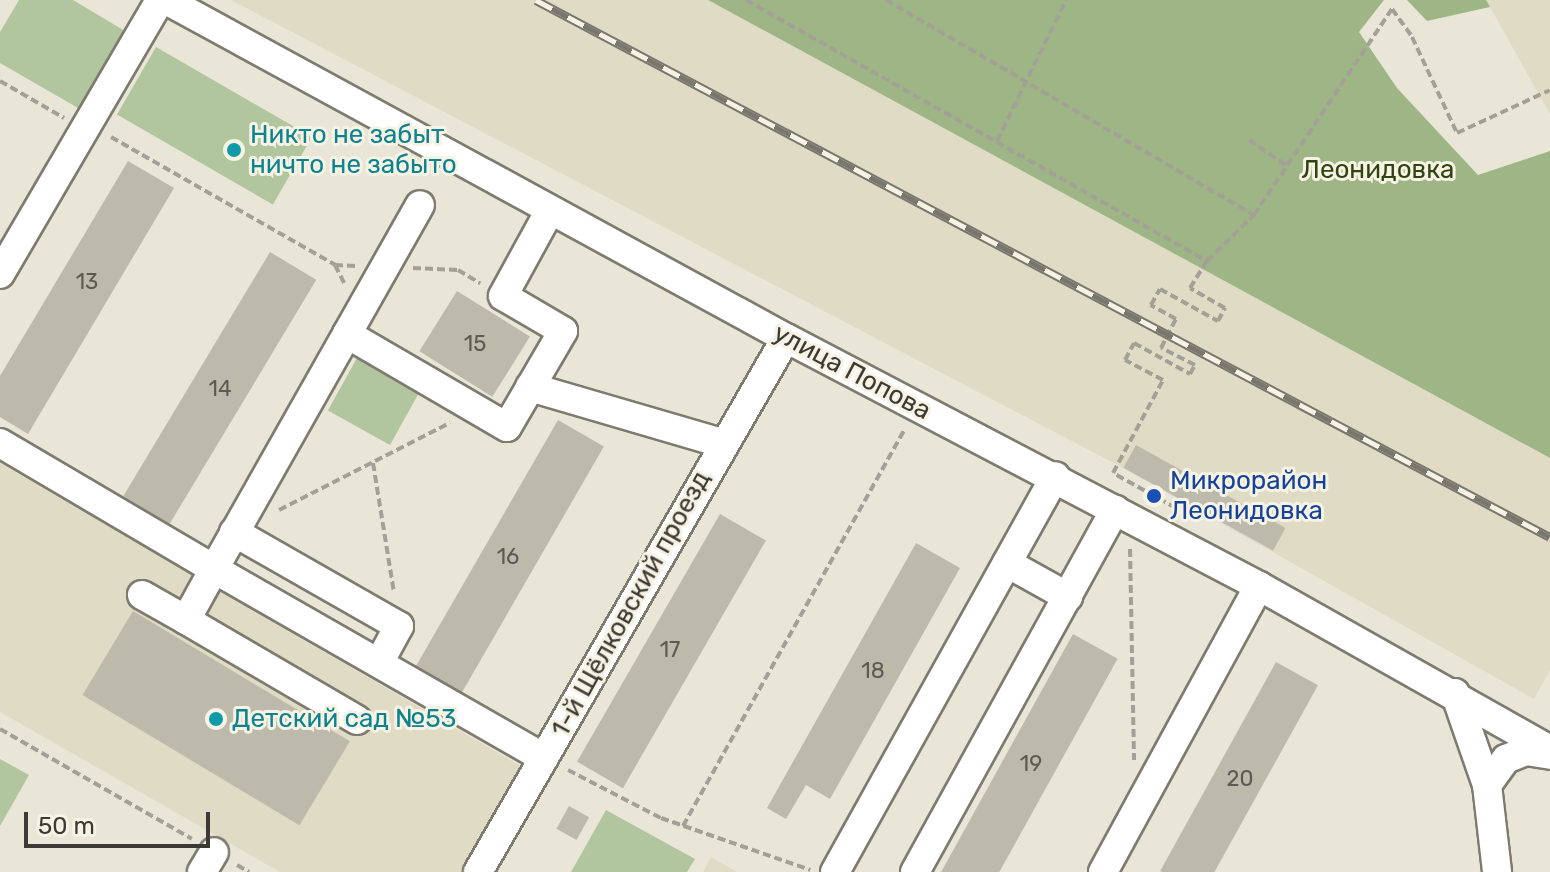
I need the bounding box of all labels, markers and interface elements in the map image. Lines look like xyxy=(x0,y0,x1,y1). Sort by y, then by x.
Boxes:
place label: Никто не забыт ничто не забыто xyxy=(250,119,457,180)
marker: Никто не забыт ничто не забыто xyxy=(225,141,243,159)
park label: Леонидовка xyxy=(1302,154,1454,186)
house number: 13 xyxy=(76,269,98,295)
street label: улица Попова xyxy=(768,317,936,427)
house number: 15 xyxy=(464,331,486,357)
house number: 14 xyxy=(208,376,232,402)
place label: Микрорайон Леонидовка xyxy=(1170,465,1327,526)
street label: 1-й Щёлковский проезд xyxy=(545,466,717,742)
marker: Микрорайон Леонидовка xyxy=(1145,487,1163,505)
house number: 16 xyxy=(497,544,519,570)
house number: 17 xyxy=(660,637,680,663)
house number: 18 xyxy=(861,658,885,684)
place label: Детский сад №53 xyxy=(232,703,456,735)
marker: Детский сад №53 xyxy=(207,710,225,728)
house number: 19 xyxy=(1020,751,1042,777)
house number: 20 xyxy=(1227,766,1253,792)
scale bar xyxy=(28,796,214,846)
text: 50 m xyxy=(38,812,95,840)

